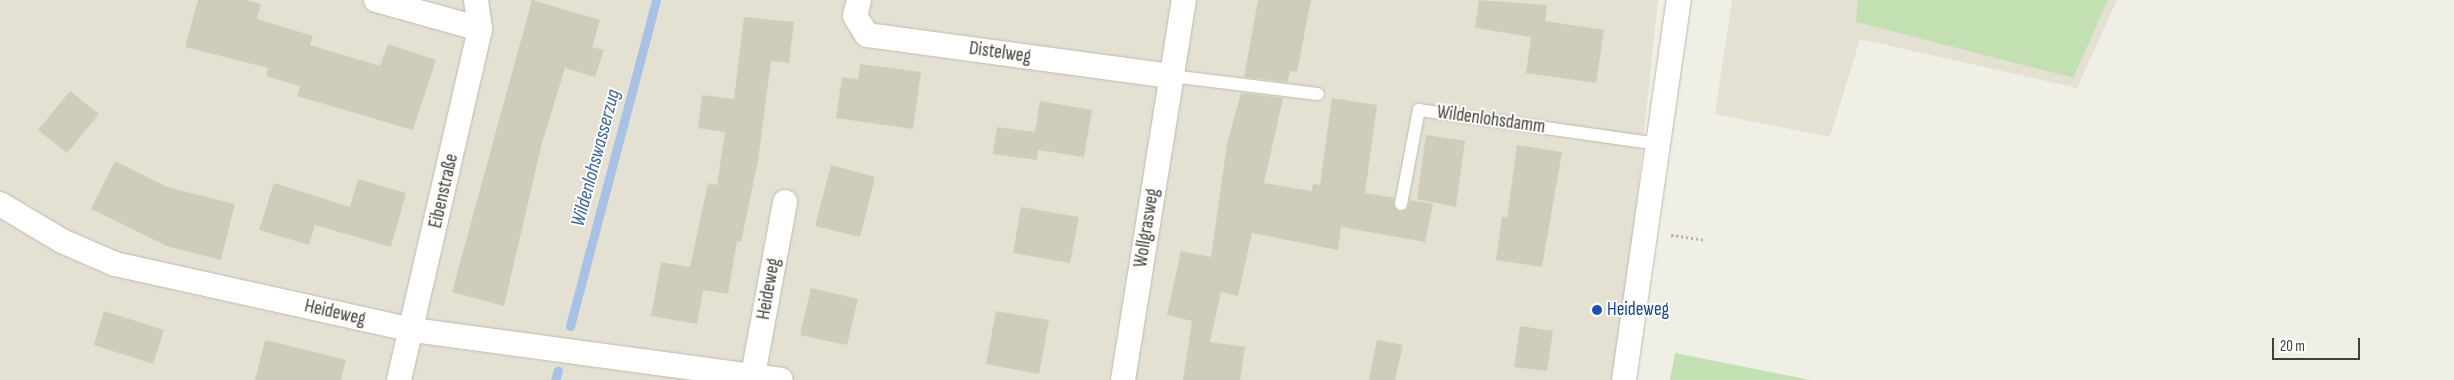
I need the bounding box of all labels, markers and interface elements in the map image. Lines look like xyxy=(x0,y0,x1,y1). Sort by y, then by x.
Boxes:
street label: Distelweg xyxy=(968,37,1032,69)
water label: Wildenlohswasserzug xyxy=(566,87,626,229)
street label: Wildenlohsdamm xyxy=(1435,101,1547,139)
street label: Eibenstraße xyxy=(424,152,464,230)
street label: Wollgrasweg xyxy=(1130,187,1164,269)
street label: Heideweg xyxy=(752,256,786,322)
street label: Heideweg xyxy=(302,295,368,331)
place label: Heideweg xyxy=(1607,299,1669,321)
marker: Heideweg xyxy=(1591,304,1603,316)
scale bar xyxy=(2274,328,2362,360)
text: 20 m xyxy=(2280,337,2305,356)

